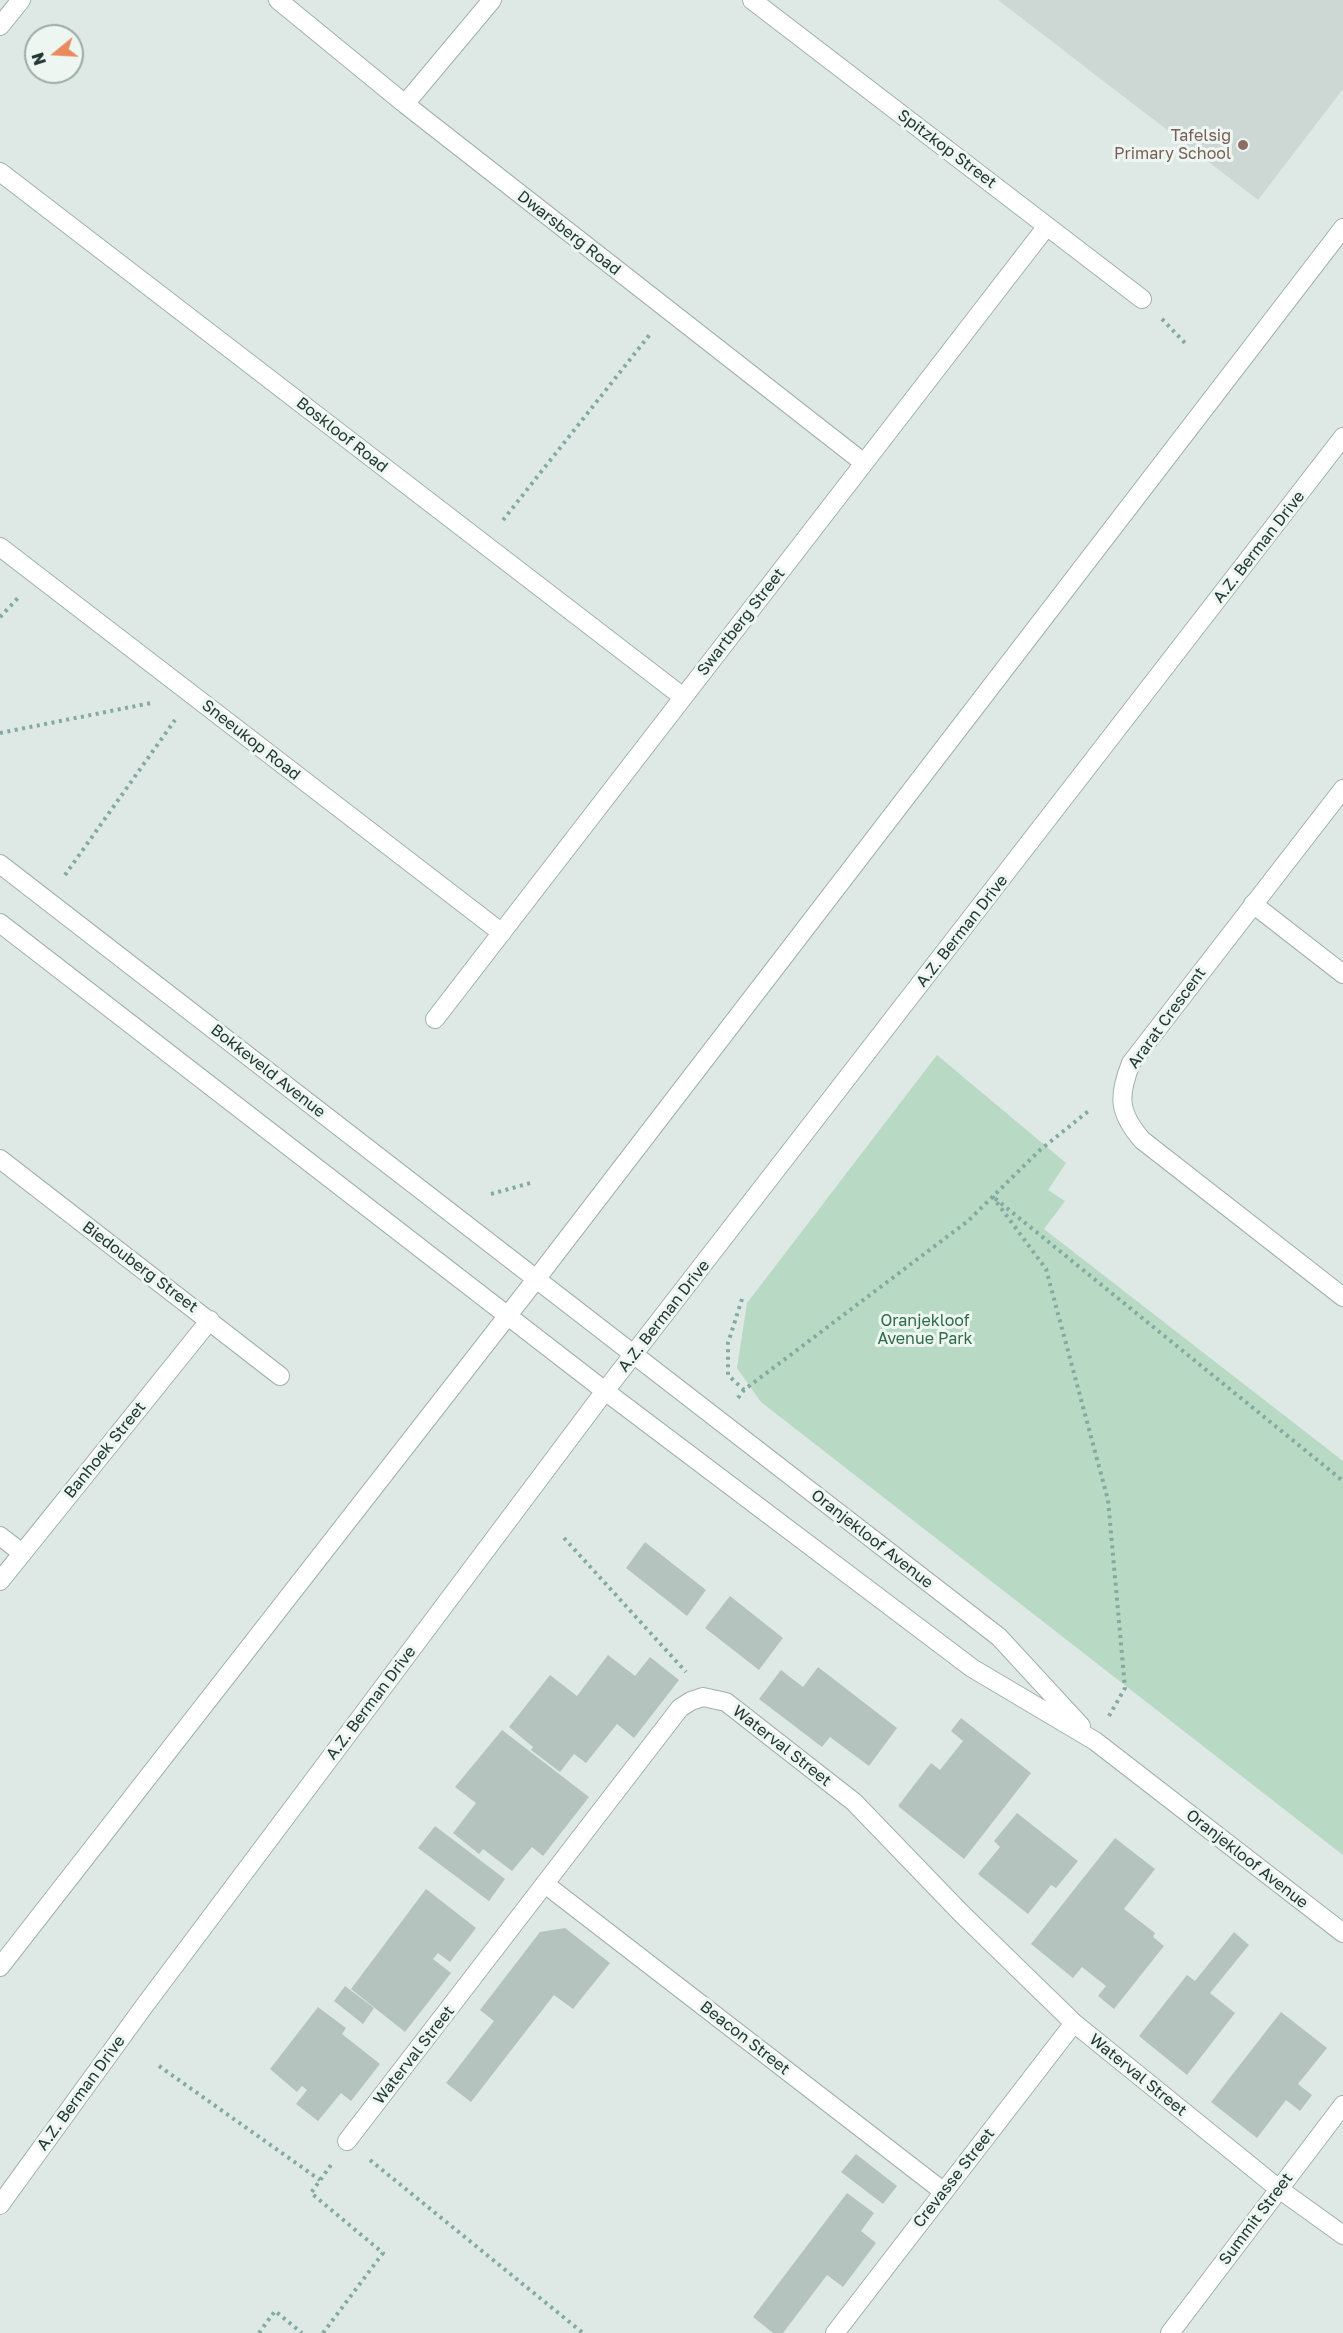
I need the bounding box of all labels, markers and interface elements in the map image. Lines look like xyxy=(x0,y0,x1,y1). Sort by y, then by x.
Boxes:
north arrow xyxy=(24,24,84,84)
text: N xyxy=(27,50,50,68)
street label: Spitzkop Street xyxy=(894,106,1000,192)
place label: Tafelsig Primary School xyxy=(1114,126,1231,164)
marker: Tafelsig Primary School xyxy=(1236,138,1250,152)
street label: Dwarsberg Road xyxy=(514,187,624,279)
street label: Boskloof Road xyxy=(292,393,392,477)
street label: A.Z. Berman Drive xyxy=(1209,487,1309,607)
street label: Swartberg Street xyxy=(693,564,789,680)
street label: Sneeukop Road xyxy=(198,696,304,784)
street label: A.Z. Berman Drive xyxy=(912,871,1012,991)
street label: Ararat Crescent xyxy=(1124,964,1210,1072)
street label: Bokkeveld Avenue xyxy=(207,1020,329,1122)
street label: Biedouberg Street xyxy=(78,1217,202,1317)
street label: A.Z. Berman Drive xyxy=(614,1256,714,1376)
park label: Oranjekloof Avenue Park xyxy=(877,1311,973,1349)
street label: Banhoek Street xyxy=(60,1398,150,1502)
street label: Oranjekloof Avenue xyxy=(807,1485,937,1593)
street label: A.Z. Berman Drive xyxy=(322,1643,420,1763)
street label: Waterval Street xyxy=(729,1701,835,1791)
street label: Oranjekloof Avenue xyxy=(1182,1805,1312,1913)
street label: Beacon Street xyxy=(696,1997,794,2079)
street label: Waterval Street xyxy=(369,2002,459,2108)
street label: Waterval Street xyxy=(1085,2030,1191,2120)
street label: A.Z. Berman Drive xyxy=(33,2032,129,2154)
street label: Crevasse Street xyxy=(909,2124,999,2232)
street label: Summit Street xyxy=(1215,2169,1297,2269)

